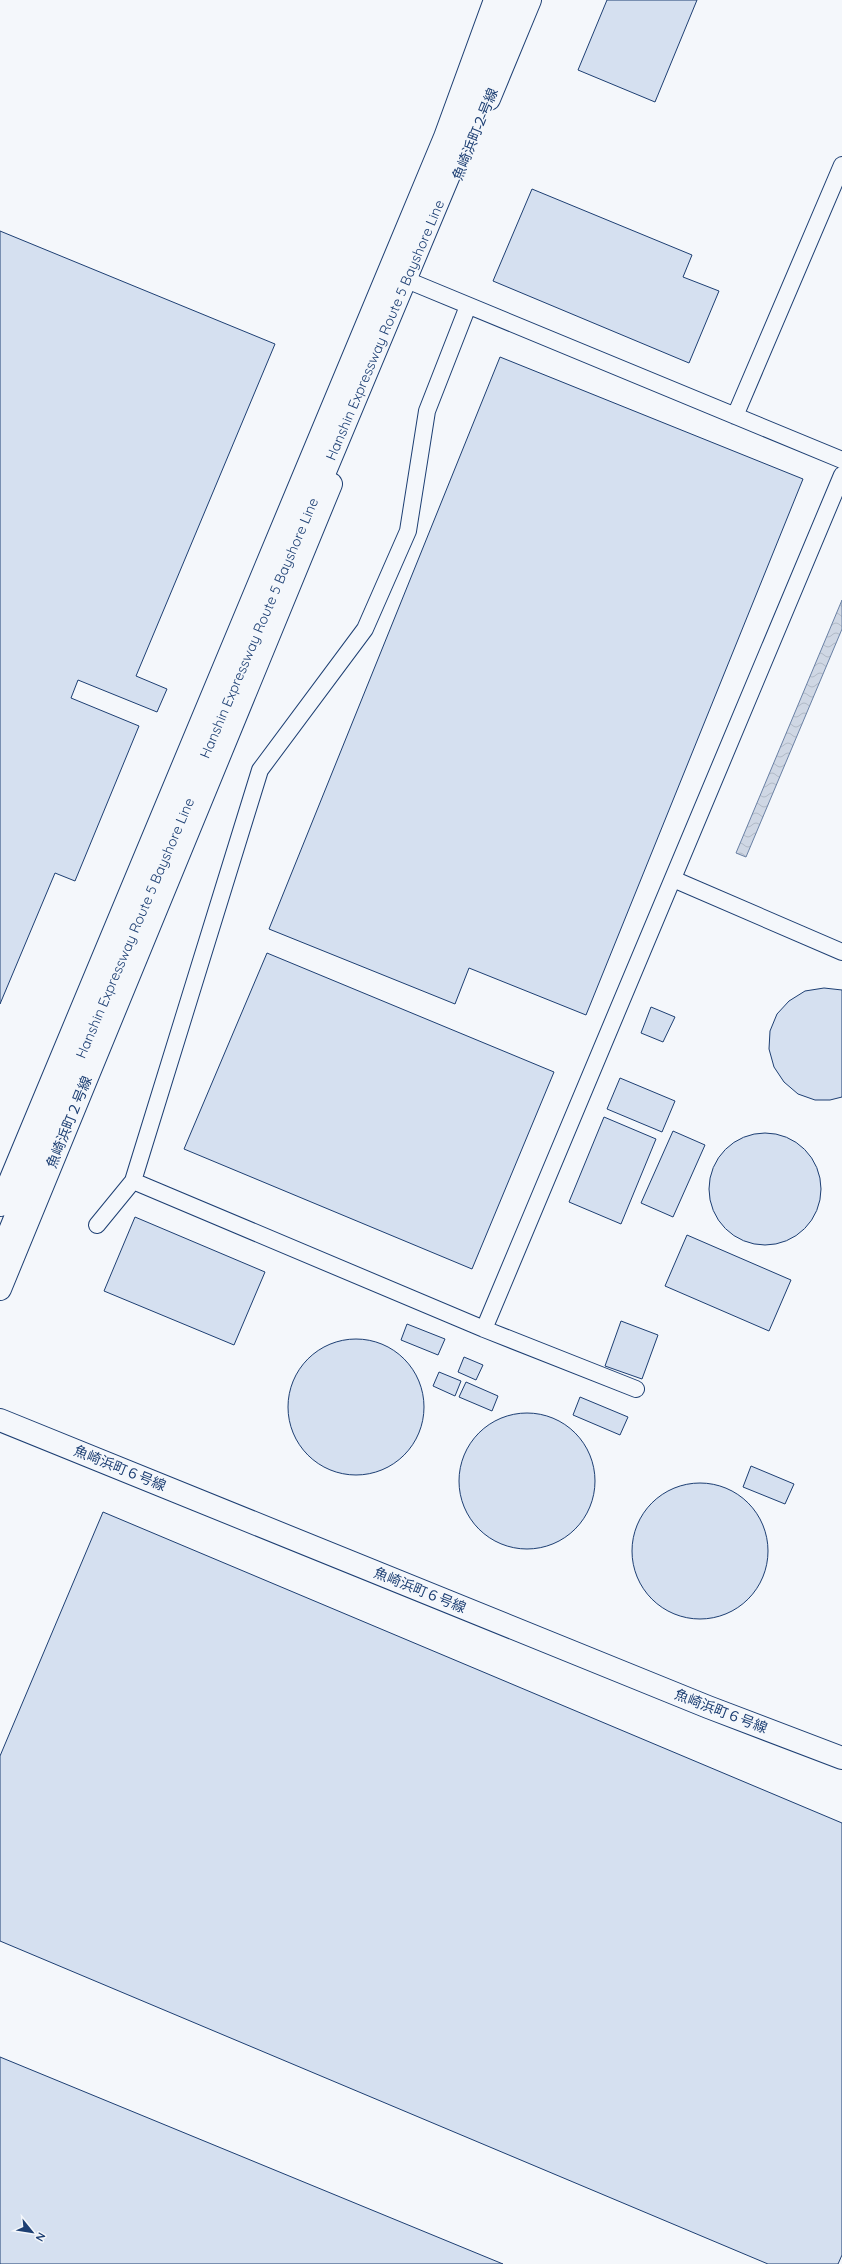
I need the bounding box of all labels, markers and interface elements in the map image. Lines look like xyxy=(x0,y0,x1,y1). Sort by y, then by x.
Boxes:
street label: 魚崎浜町２号線 xyxy=(448,85,502,183)
street label: Hanshin Expressway Route 5 Bayshore Line xyxy=(322,197,448,463)
street label: Hanshin Expressway Route 5 Bayshore Line xyxy=(196,495,322,761)
street label: Hanshin Expressway Route 5 Bayshore Line xyxy=(72,795,198,1061)
street label: 魚崎浜町２号線 xyxy=(42,1073,96,1171)
street label: 魚崎浜町６号線 xyxy=(71,1441,169,1495)
street label: 魚崎浜町６号線 xyxy=(371,1563,469,1617)
street label: 魚崎浜町６号線 xyxy=(672,1685,770,1737)
north arrow xyxy=(12,2212,52,2252)
text: N xyxy=(33,2230,49,2244)

